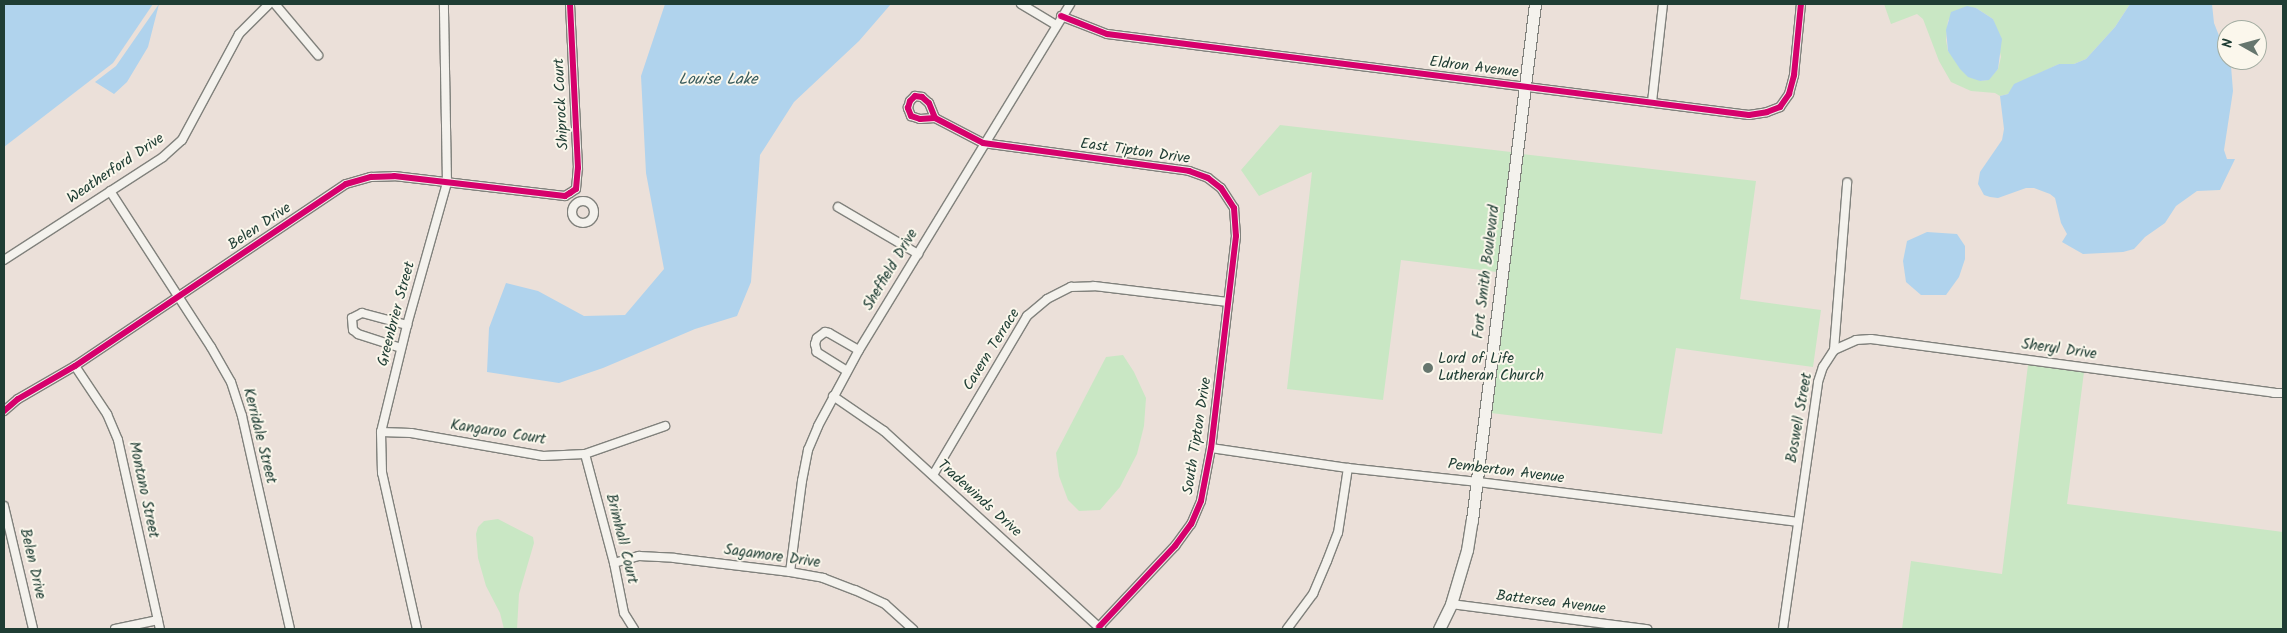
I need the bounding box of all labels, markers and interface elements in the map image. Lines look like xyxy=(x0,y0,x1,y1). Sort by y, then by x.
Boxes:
north arrow xyxy=(2217,20,2267,70)
text: N xyxy=(2217,38,2240,49)
street label: Eldron Avenue xyxy=(1428,54,1520,82)
street label: Shiprock Court xyxy=(551,58,573,150)
water label: Louise Lake xyxy=(679,70,757,90)
street label: Weatherford Drive xyxy=(64,130,168,208)
street label: East Tipton Drive xyxy=(1079,135,1191,169)
street label: Belen Drive xyxy=(225,199,295,255)
street label: Fort Smith Boulevard xyxy=(1470,204,1504,340)
street label: Sheffield Drive xyxy=(860,226,922,314)
street label: Greenbrier Street xyxy=(374,260,420,368)
street label: Cavern Terrace xyxy=(960,306,1024,394)
street label: Sheryl Drive xyxy=(2020,336,2098,364)
place label: Lord of Life Lutheran Church xyxy=(1438,350,1544,385)
marker: Lord of Life Lutheran Church xyxy=(1422,362,1434,374)
street label: Boswell Street xyxy=(1783,372,1817,464)
street label: South Tipton Drive xyxy=(1180,376,1216,496)
street label: Kerridale Street xyxy=(238,386,280,486)
street label: Kangaroo Court xyxy=(449,417,547,449)
street label: Montano Street xyxy=(124,440,162,540)
street label: Tradewinds Drive xyxy=(933,456,1025,542)
street label: Pemberton Avenue xyxy=(1447,456,1565,488)
street label: Brimhall Court xyxy=(601,492,641,586)
street label: Belen Drive xyxy=(15,527,49,601)
street label: Sagamore Drive xyxy=(723,541,821,573)
street label: Battersea Avenue xyxy=(1495,587,1607,619)

